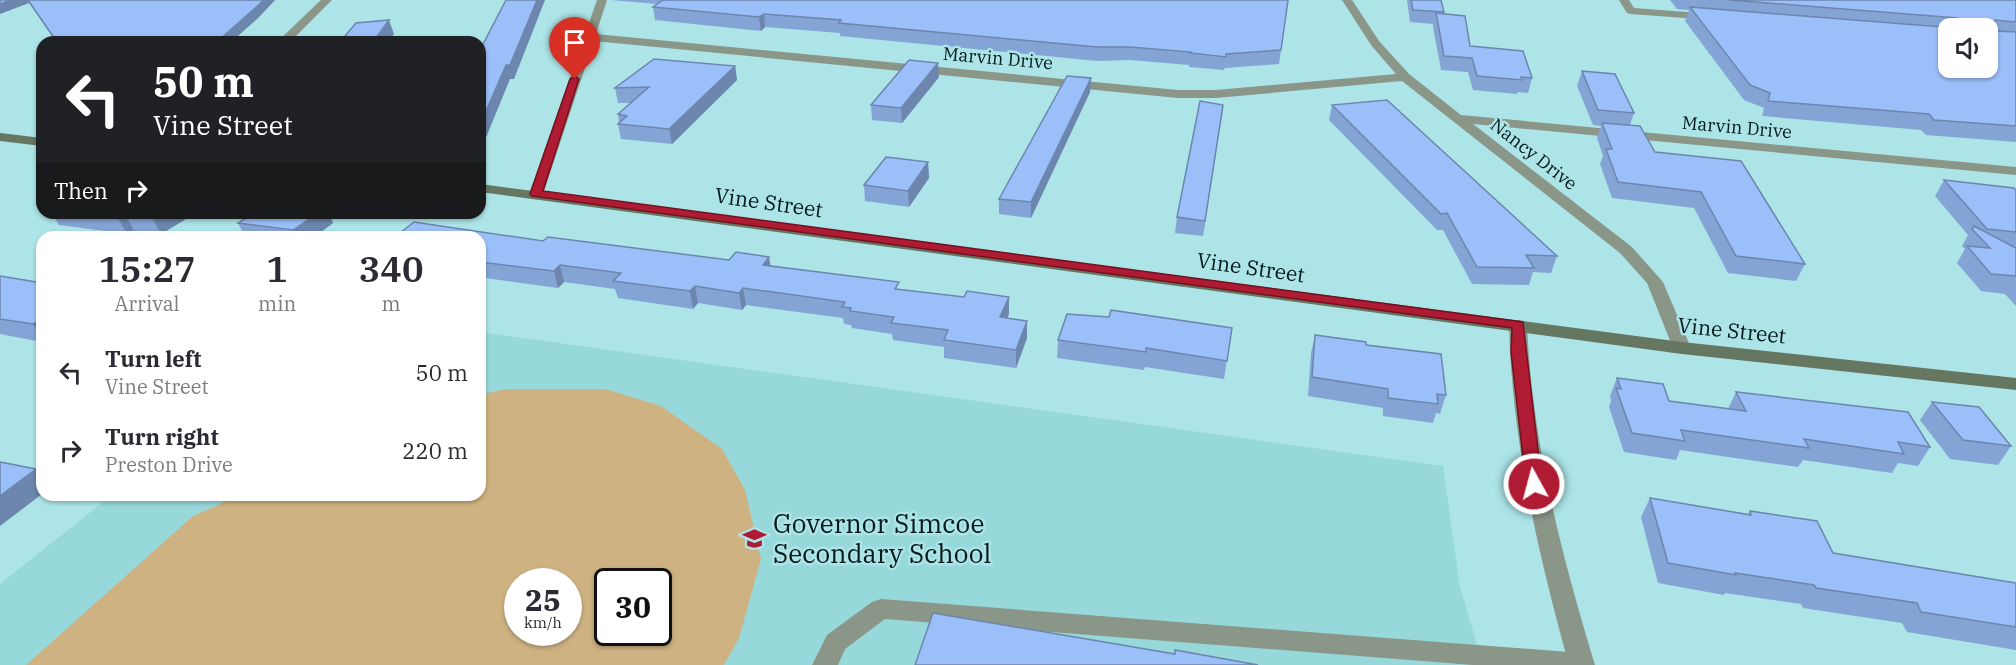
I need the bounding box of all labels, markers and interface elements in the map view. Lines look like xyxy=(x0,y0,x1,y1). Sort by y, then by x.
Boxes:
pin xyxy=(549,17,600,79)
map controls xyxy=(1938,18,1998,78)
button: sound xyxy=(1938,18,1998,78)
icon: arrive xyxy=(558,26,591,59)
street label: Marvin Drive xyxy=(942,42,1054,74)
text: 50 m xyxy=(153,54,254,109)
icon: left xyxy=(54,60,132,138)
text: Vine Street xyxy=(153,107,293,142)
street label: Marvin Drive xyxy=(1681,111,1793,143)
street label: Nancy Drive xyxy=(1486,113,1582,195)
icon: right xyxy=(120,174,153,207)
text: Then xyxy=(54,176,108,205)
street label: Vine Street xyxy=(713,181,825,223)
text: 15:27 xyxy=(98,245,196,292)
text: 1 xyxy=(266,245,288,292)
text: 340 xyxy=(359,245,424,292)
street label: Vine Street xyxy=(1195,246,1307,288)
text: Arrival xyxy=(114,290,180,317)
text: min xyxy=(258,290,296,317)
text: m xyxy=(382,290,401,317)
street label: Vine Street xyxy=(1676,310,1788,350)
text: Turn left xyxy=(105,344,201,373)
icon: left xyxy=(54,356,87,389)
text: 50 m xyxy=(416,358,468,387)
text: Vine Street xyxy=(105,373,209,400)
text: Turn right xyxy=(105,422,219,451)
icon: right xyxy=(54,434,87,467)
text: 220 m xyxy=(402,436,468,465)
text: Preston Drive xyxy=(105,451,233,478)
position arrow xyxy=(1502,452,1566,516)
place label: Governor Simcoe Secondary School xyxy=(773,506,991,570)
school or university icon: Governor Simcoe Secondary School xyxy=(742,525,768,551)
speed limit sign: 30 xyxy=(594,568,672,646)
text: 25 xyxy=(525,580,561,619)
text: km/h xyxy=(524,613,562,632)

